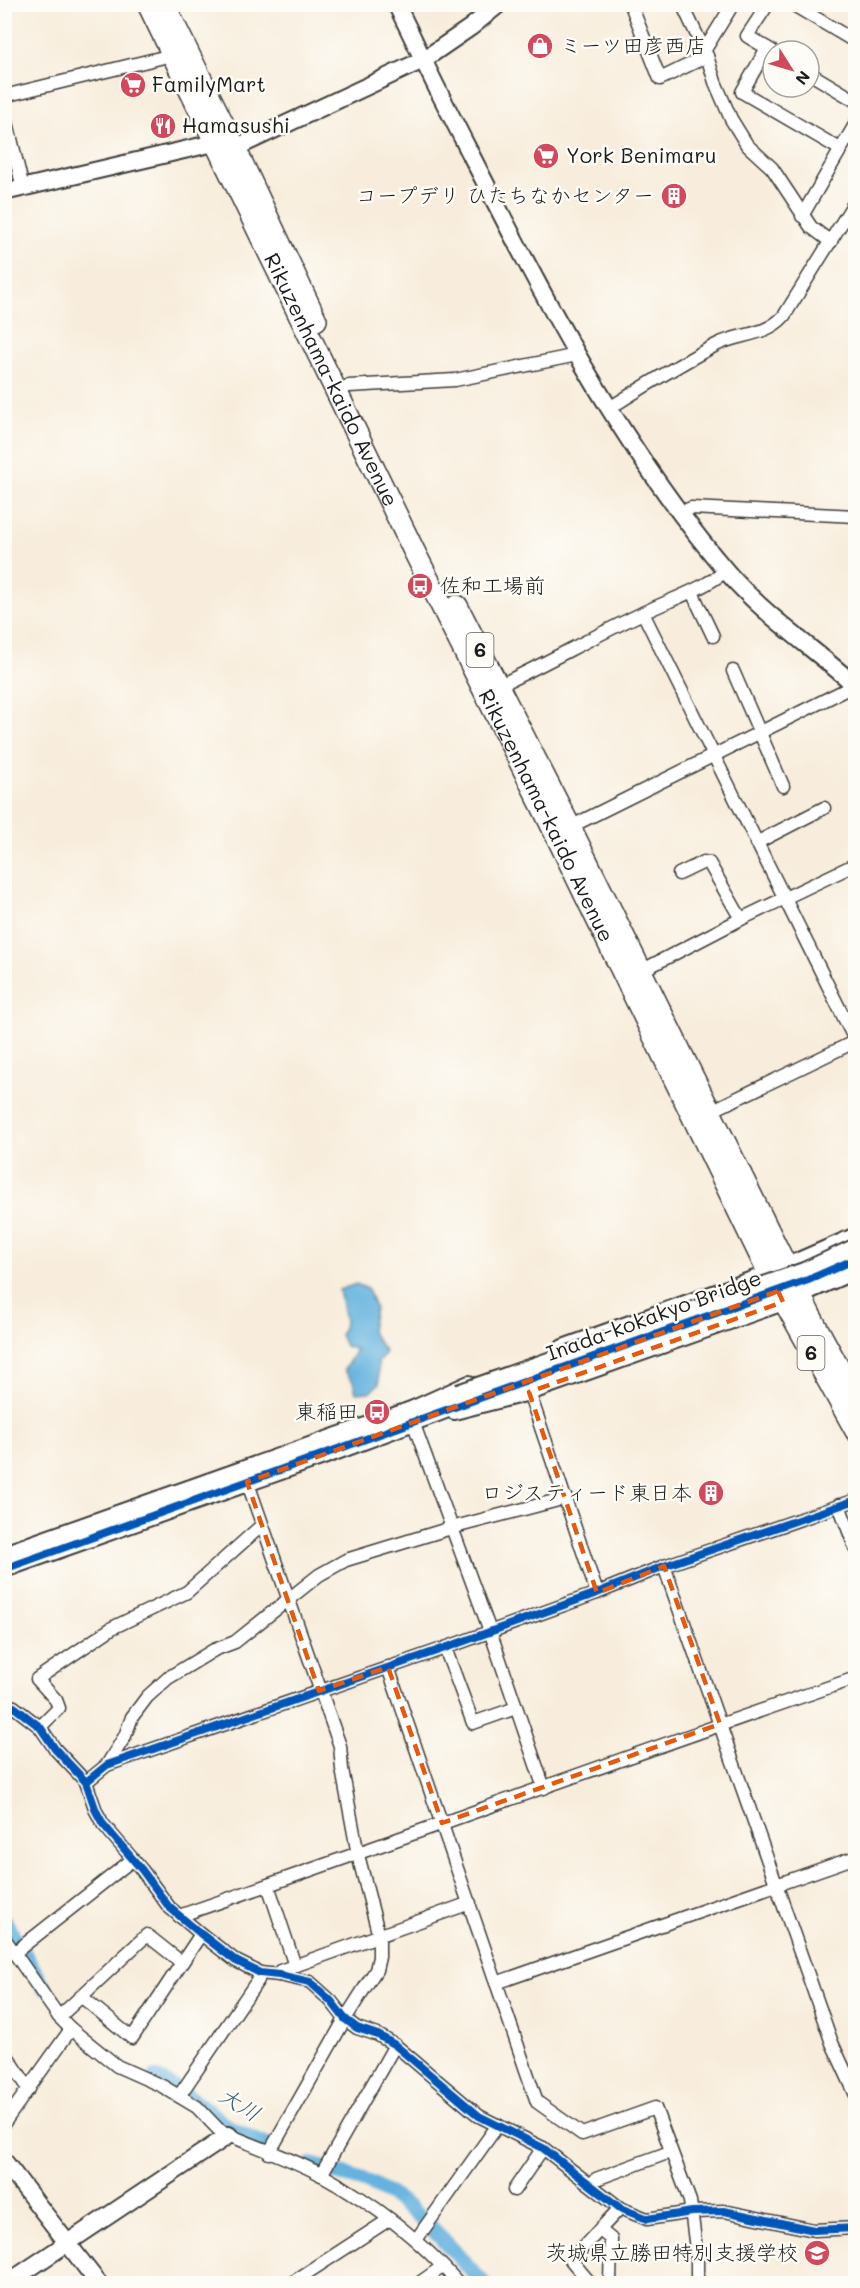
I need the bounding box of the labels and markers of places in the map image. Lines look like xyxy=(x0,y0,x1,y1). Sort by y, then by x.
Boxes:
shop icon: ミーツ田彦西店 xyxy=(525,31,555,61)
place label: ミーツ田彦西店 xyxy=(560,31,706,58)
supermarket icon: FamilyMart xyxy=(118,70,148,100)
place label: FamilyMart xyxy=(152,70,266,97)
restaurant icon: Hamasushi xyxy=(148,111,178,141)
place label: Hamasushi xyxy=(182,111,290,138)
supermarket icon: York Benimaru xyxy=(531,141,561,171)
place label: York Benimaru xyxy=(566,141,717,168)
place label: コープデリ ひたちなかセンター xyxy=(356,181,654,208)
building icon: コープデリ ひたちなかセンター xyxy=(659,181,689,211)
bus stop icon: 佐和工場前 xyxy=(405,571,435,601)
place label: 佐和工場前 xyxy=(440,571,545,598)
place label: 東稲田 xyxy=(295,1397,358,1424)
bus stop icon: 東稲田 xyxy=(362,1397,392,1427)
place label: ロジスティード東日本 xyxy=(482,1478,692,1505)
building icon: ロジスティード東日本 xyxy=(696,1478,726,1508)
place label: 茨城県立勝田特別支援学校 xyxy=(546,2238,798,2265)
school or university icon: 茨城県立勝田特別支援学校 xyxy=(802,2238,832,2268)

